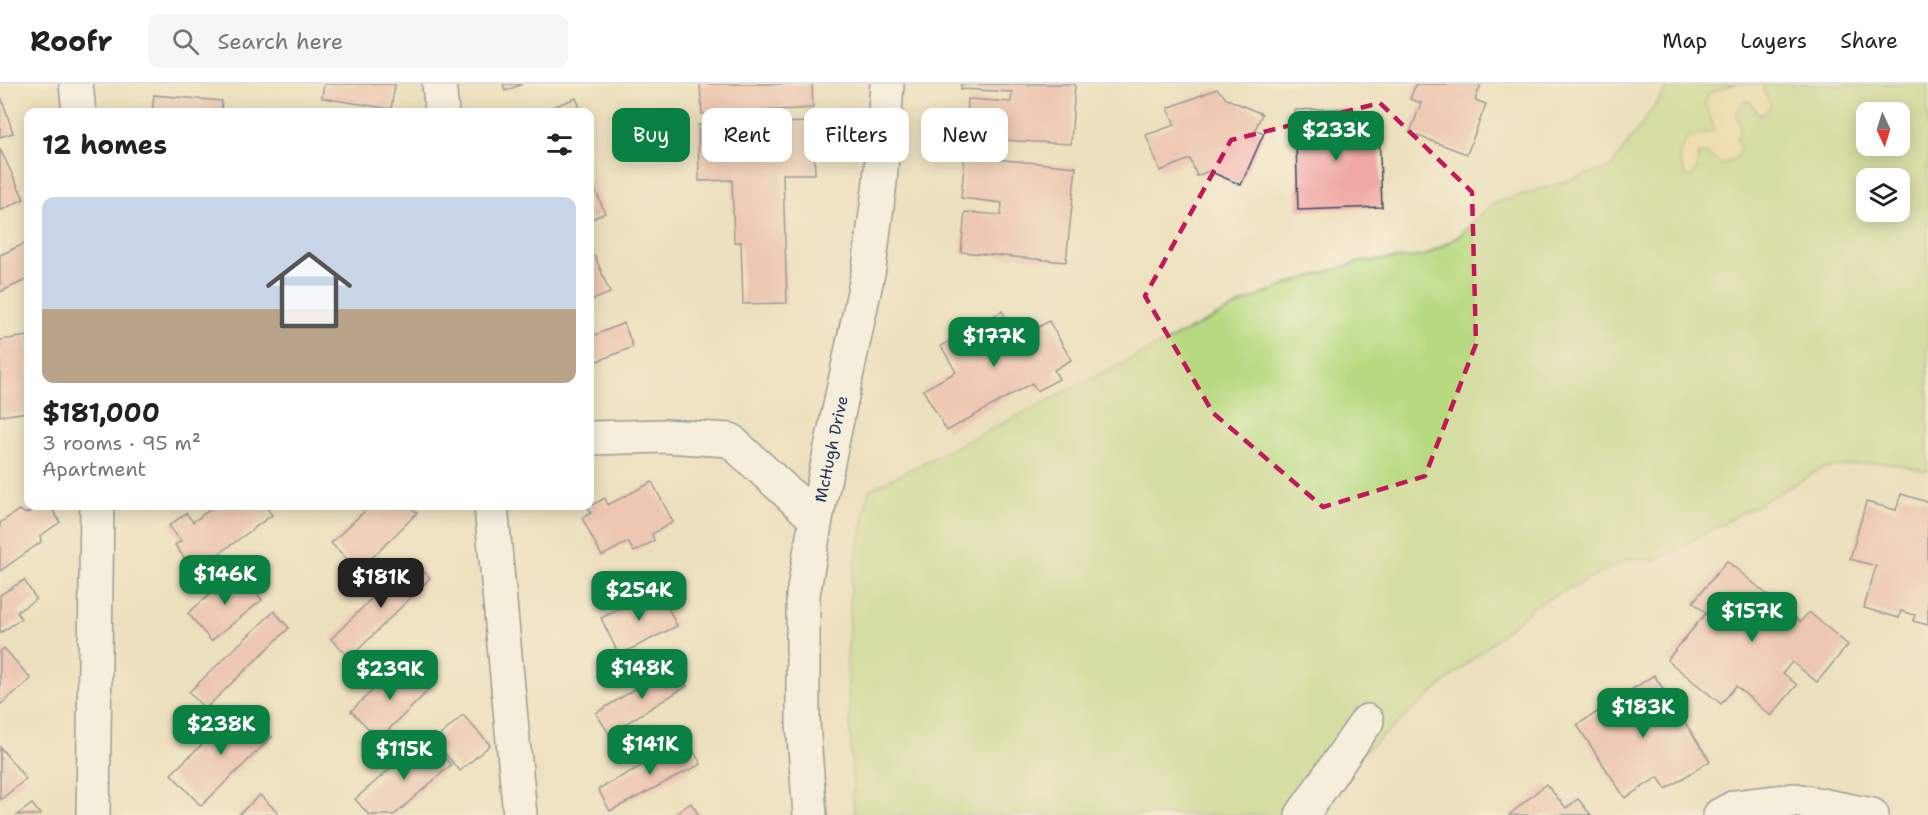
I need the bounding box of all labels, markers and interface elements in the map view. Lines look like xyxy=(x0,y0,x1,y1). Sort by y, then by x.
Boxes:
search box xyxy=(148,14,568,68)
text: Roofr xyxy=(30,22,112,60)
icon: search xyxy=(169,25,202,58)
text: Search here xyxy=(217,27,343,56)
text: Map xyxy=(1662,27,1707,55)
text: Layers xyxy=(1740,27,1807,55)
text: Share xyxy=(1840,27,1898,55)
north arrow xyxy=(1856,102,1910,156)
map controls xyxy=(1856,102,1910,222)
chip: Buy xyxy=(612,108,690,162)
chip: Rent xyxy=(702,108,792,162)
chip: Filters xyxy=(804,108,909,162)
chip: New xyxy=(921,108,1008,162)
pin: $233K xyxy=(1294,111,1378,162)
text: $233K xyxy=(1302,117,1370,143)
text: 12 homes xyxy=(42,127,167,162)
icon: filters xyxy=(543,128,576,161)
button: layers xyxy=(1856,168,1910,222)
icon: home xyxy=(255,236,363,344)
pin: $177K xyxy=(952,317,1036,368)
text: $177K xyxy=(963,323,1026,349)
street label: McHugh Drive xyxy=(810,394,853,504)
text: $181,000 xyxy=(42,395,160,430)
text: 3 rooms · 95 m² xyxy=(42,430,201,456)
text: Apartment xyxy=(42,456,146,482)
pin: $146K xyxy=(183,555,267,606)
pin: $181K xyxy=(339,558,423,609)
text: $146K xyxy=(193,561,257,587)
text: $181K xyxy=(352,564,410,590)
pin: $254K xyxy=(597,571,681,622)
text: $254K xyxy=(605,577,673,603)
pin: $157K xyxy=(1710,592,1794,643)
text: $157K xyxy=(1721,598,1783,624)
pin: $148K xyxy=(600,649,684,700)
pin: $239K xyxy=(348,650,432,701)
text: $148K xyxy=(610,655,674,681)
text: $239K xyxy=(356,656,424,682)
pin: $183K xyxy=(1601,688,1685,739)
text: $183K xyxy=(1611,694,1675,720)
pin: $238K xyxy=(179,705,263,756)
text: $238K xyxy=(187,711,255,737)
pin: $141K xyxy=(608,725,692,776)
pin: $115K xyxy=(362,730,446,781)
text: $141K xyxy=(621,731,679,757)
text: $115K xyxy=(376,736,432,762)

